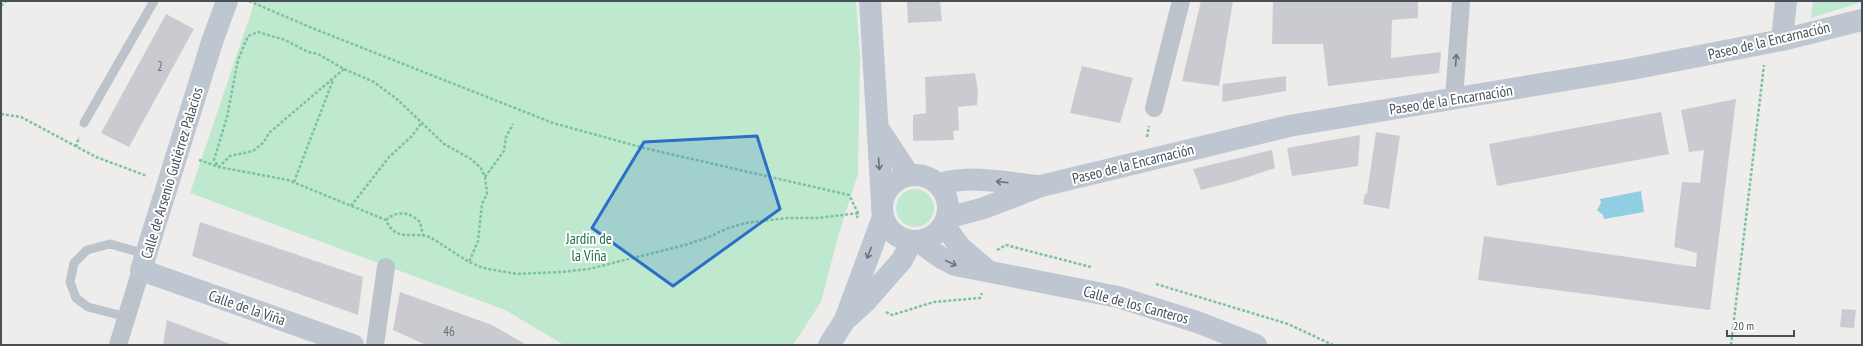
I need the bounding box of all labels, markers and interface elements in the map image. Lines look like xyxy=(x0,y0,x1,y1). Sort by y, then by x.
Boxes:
street label: Paseo de la Encarnación xyxy=(1706,17,1832,64)
one-way arrow xyxy=(1453,54,1460,67)
house number: 2 xyxy=(157,58,163,75)
street label: Paseo de la Encarnación xyxy=(1388,80,1514,119)
street label: Calle de Arsenio Gutiérrez Palacios xyxy=(136,85,207,261)
street label: Paseo de la Encarnación xyxy=(1070,139,1196,188)
one-way arrow xyxy=(876,157,883,170)
one-way arrow xyxy=(996,178,1009,186)
park label: Jardín de la Viña xyxy=(565,229,612,265)
one-way arrow xyxy=(865,247,873,259)
one-way arrow xyxy=(944,260,956,267)
street label: Calle de los Canteros xyxy=(1081,281,1191,328)
street label: Calle de la Viña xyxy=(206,286,288,330)
scale bar xyxy=(1727,312,1794,338)
text: 20 m xyxy=(1733,318,1754,333)
house number: 46 xyxy=(443,323,455,340)

